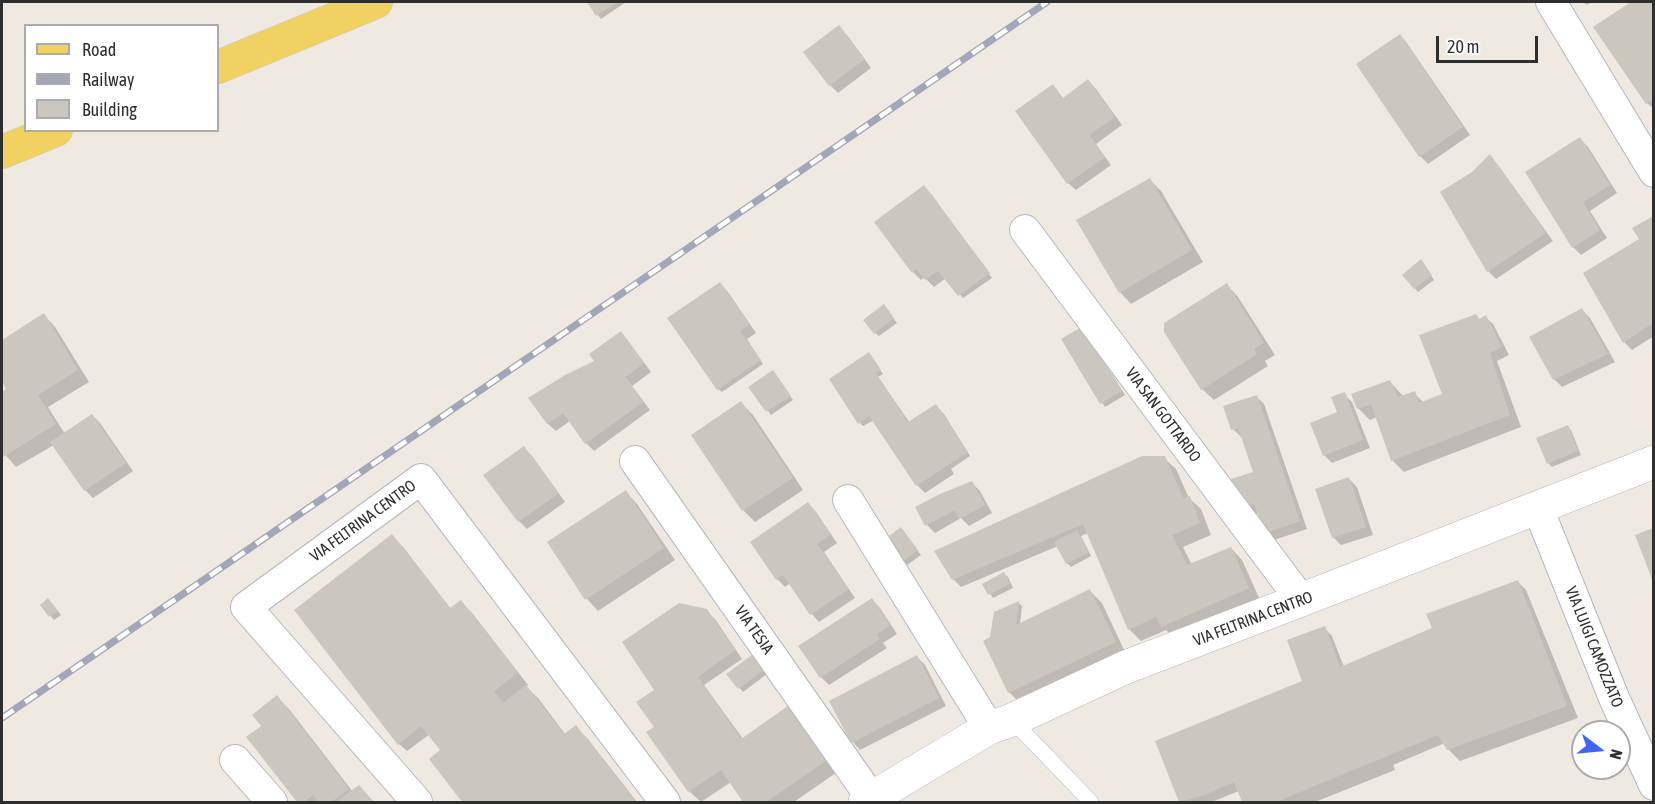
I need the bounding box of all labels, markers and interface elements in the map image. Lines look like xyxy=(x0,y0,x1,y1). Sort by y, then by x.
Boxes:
legend xyxy=(24,24,219,132)
scale bar xyxy=(1439,24,1541,62)
text: 20 m xyxy=(1447,36,1479,57)
text: Road xyxy=(82,39,116,60)
text: Railway xyxy=(82,69,134,90)
text: Building xyxy=(82,99,137,120)
street label: VIA SAN GOTTARDO xyxy=(1121,364,1205,466)
street label: VIA FELTRINA CENTRO xyxy=(306,476,420,566)
street label: VIA LUIGI CAMOZZATO xyxy=(1561,584,1627,710)
street label: VIA FELTRINA CENTRO xyxy=(1191,587,1315,651)
street label: VIA TESIA xyxy=(731,602,777,658)
north arrow xyxy=(1571,720,1631,780)
text: N xyxy=(1606,747,1626,761)

